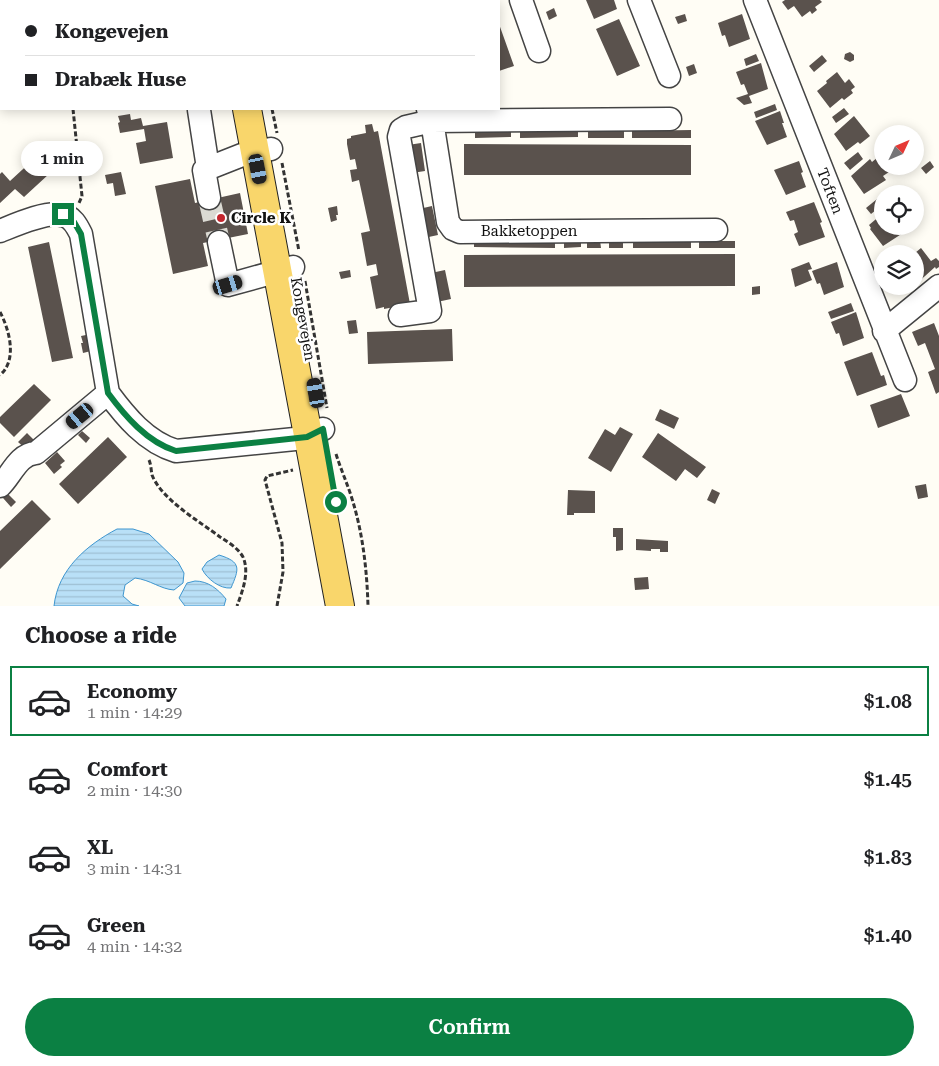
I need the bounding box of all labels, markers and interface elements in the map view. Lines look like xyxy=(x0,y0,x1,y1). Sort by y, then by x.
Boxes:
text: Kongevejen xyxy=(55,20,168,43)
text: Drabæk Huse xyxy=(55,68,186,91)
north arrow xyxy=(874,125,924,175)
map controls xyxy=(874,125,924,295)
callout: 1 min xyxy=(22,142,104,176)
text: 1 min xyxy=(40,149,84,168)
car xyxy=(247,153,268,185)
street label: Toften xyxy=(813,166,847,217)
button: locate xyxy=(874,185,924,235)
route end xyxy=(52,203,74,225)
place label: Circle K xyxy=(231,209,291,227)
marker: Circle K xyxy=(215,212,227,224)
street label: Bakketoppen xyxy=(481,222,578,240)
button: layers xyxy=(874,245,924,295)
car xyxy=(211,273,244,297)
street label: Kongevejen xyxy=(287,276,319,363)
car xyxy=(306,377,325,409)
car xyxy=(63,401,96,431)
route start xyxy=(325,491,347,513)
text: Choose a ride xyxy=(25,623,177,648)
icon: car xyxy=(27,679,72,724)
text: Economy xyxy=(87,680,177,703)
text: $1.08 xyxy=(864,690,912,713)
text: 1 min · 14:29 xyxy=(87,703,182,722)
icon: car xyxy=(27,757,72,802)
text: Comfort xyxy=(87,758,168,781)
text: $1.45 xyxy=(864,768,912,791)
text: 2 min · 14:30 xyxy=(87,781,182,800)
icon: car xyxy=(27,835,72,880)
text: XL xyxy=(87,836,113,859)
text: $1.83 xyxy=(864,846,912,869)
text: 3 min · 14:31 xyxy=(87,859,182,878)
icon: car xyxy=(27,913,72,958)
text: Green xyxy=(87,914,145,937)
text: $1.40 xyxy=(864,924,912,947)
text: 4 min · 14:32 xyxy=(87,937,182,956)
button: Confirm xyxy=(25,998,914,1056)

